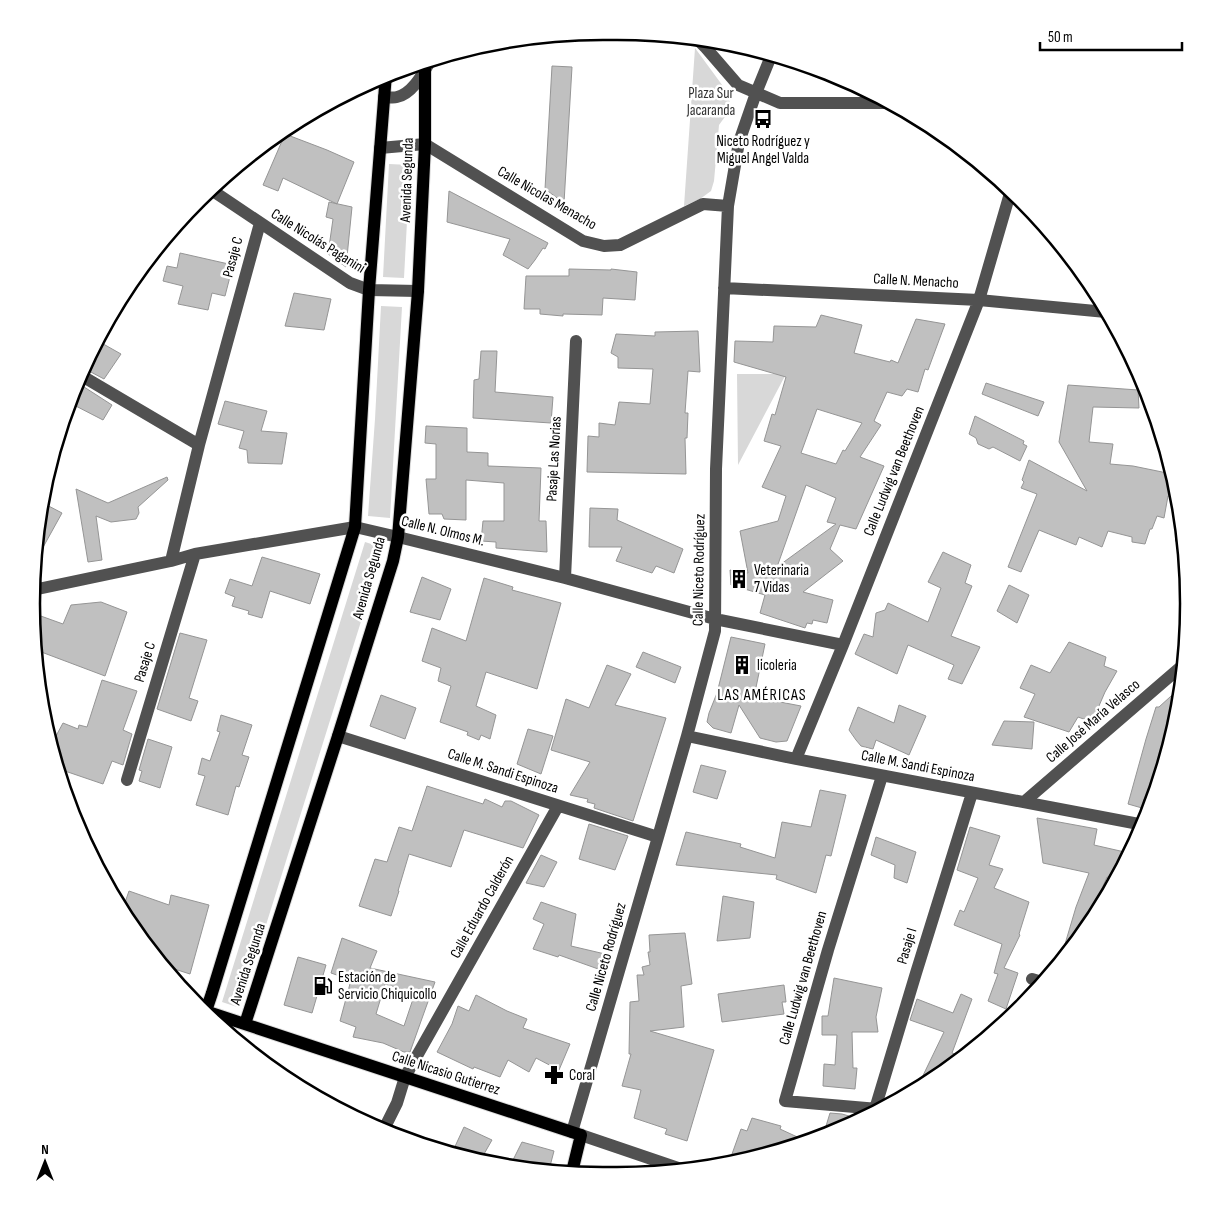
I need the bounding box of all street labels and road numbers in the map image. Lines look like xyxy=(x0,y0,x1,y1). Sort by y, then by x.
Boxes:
street label: Avenida Segunda xyxy=(396,137,418,224)
street label: Calle Nicolas Menacho xyxy=(494,162,600,234)
street label: Calle Nicolás Paganini xyxy=(267,204,369,278)
street label: Pasaje C xyxy=(218,235,248,279)
street label: Calle N. Menacho xyxy=(873,269,959,293)
street label: Calle Ludwig van Beethoven xyxy=(859,403,929,539)
street label: Pasaje Las Norias xyxy=(542,416,566,502)
street label: Calle N. Olmos M. xyxy=(399,511,487,551)
street label: Calle Niceto Rodríguez xyxy=(689,513,709,626)
street label: Avenida Segunda xyxy=(348,534,390,622)
street label: Pasaje C xyxy=(130,639,160,685)
street label: Calle José María Velasco xyxy=(1042,675,1144,767)
street label: Calle M. Sandi Espinoza xyxy=(445,744,561,798)
street label: Calle M. Sandi Espinoza xyxy=(860,746,977,786)
street label: Calle Eduardo Calderón xyxy=(446,852,518,962)
street label: Calle Niceto Rodríguez xyxy=(581,900,631,1014)
street label: Calle Ludwig van Beethoven xyxy=(775,909,831,1047)
street label: Avenida Segunda xyxy=(226,921,270,1008)
street label: Pasaje I xyxy=(892,925,922,967)
street label: Calle Nicasio Gutierrez xyxy=(390,1047,503,1100)

